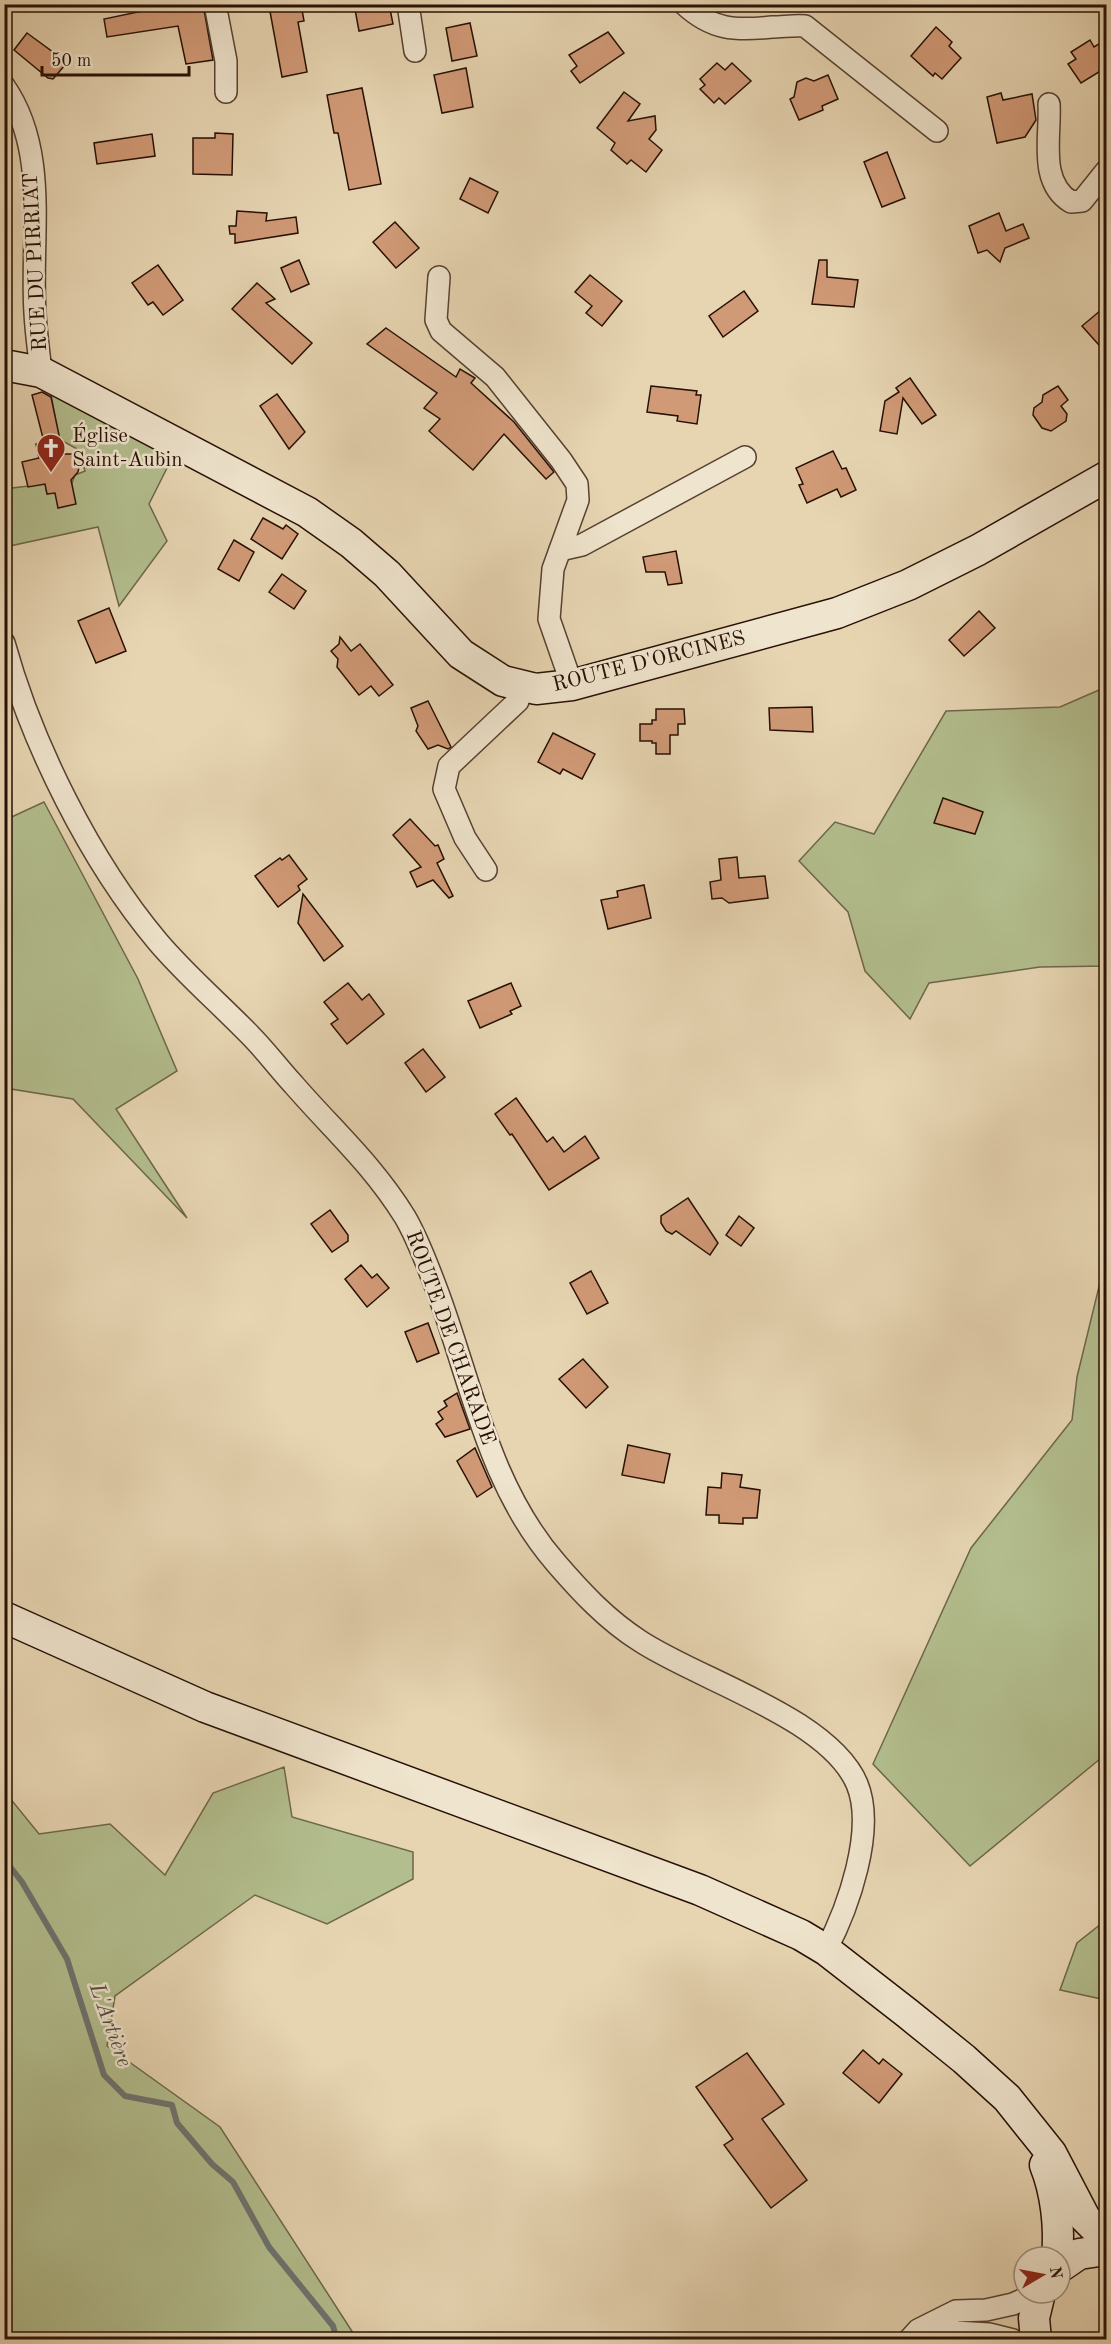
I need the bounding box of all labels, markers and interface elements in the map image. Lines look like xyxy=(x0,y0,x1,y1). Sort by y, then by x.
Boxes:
scale bar xyxy=(42,39,189,77)
text: 50 m xyxy=(51,52,91,70)
street label: RUE DU PIRRIAT xyxy=(21,172,51,352)
place label: Église Saint-Aubin xyxy=(72,422,183,471)
church icon: Église Saint-Aubin xyxy=(35,432,67,474)
street label: ROUTE D'ORCINES xyxy=(550,628,748,696)
street label: ROUTE DE CHARADE xyxy=(401,1228,499,1448)
water label: L'Artière xyxy=(84,1979,135,2070)
north arrow xyxy=(1012,2245,1072,2305)
text: N xyxy=(1046,2265,1064,2281)

